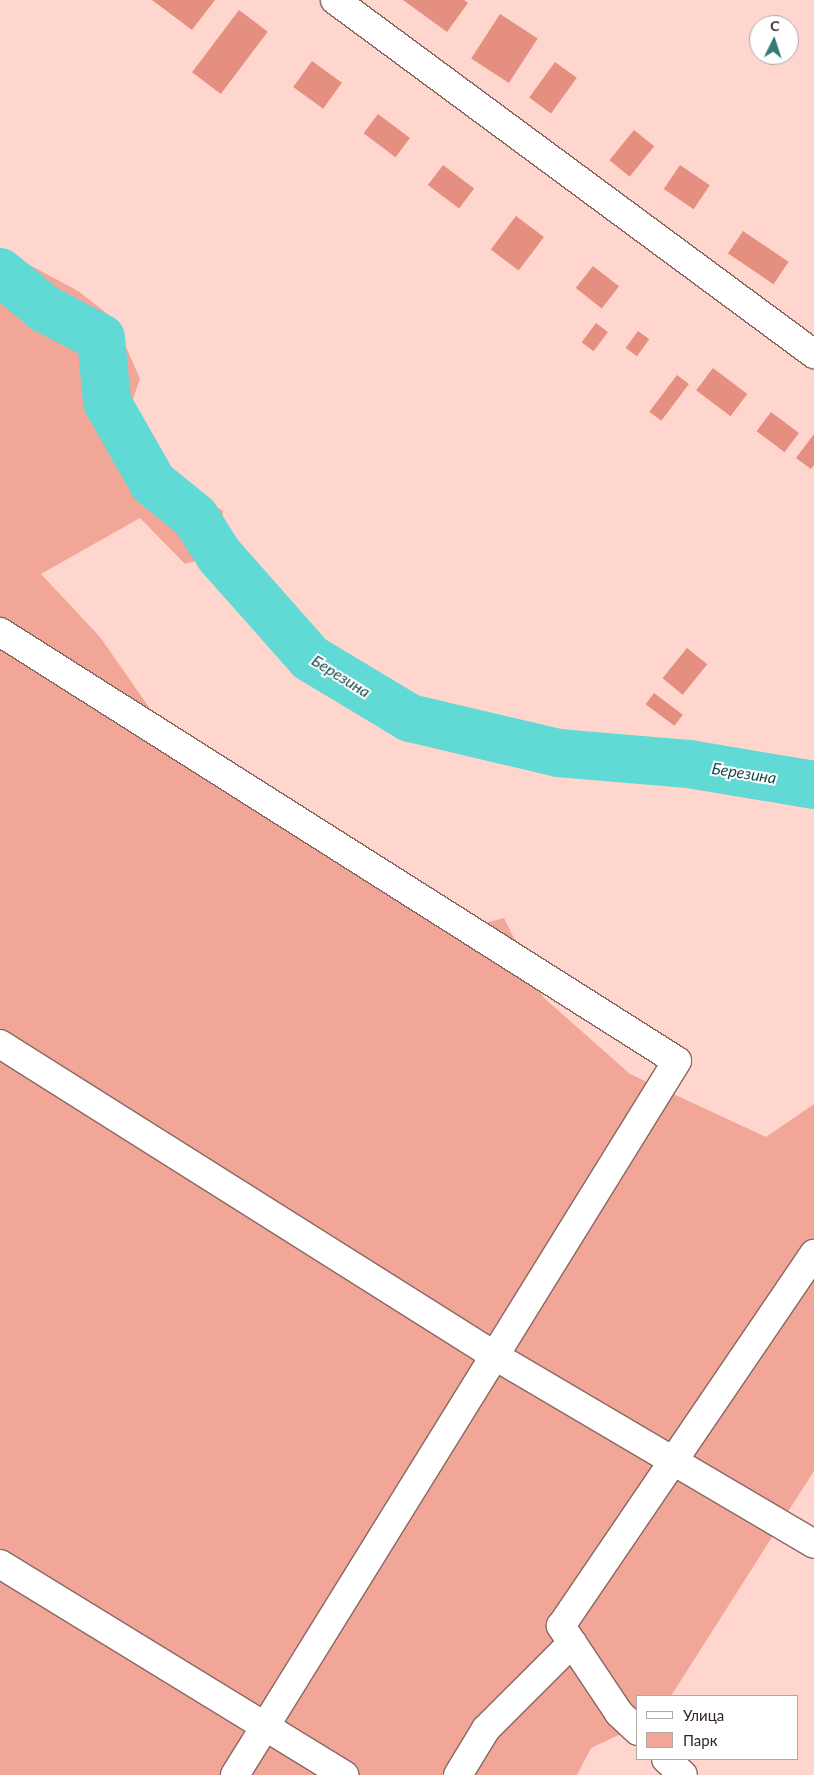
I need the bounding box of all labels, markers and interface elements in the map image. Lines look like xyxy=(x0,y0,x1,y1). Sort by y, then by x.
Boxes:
north arrow xyxy=(749,15,799,65)
text: С xyxy=(770,17,780,34)
water label: Березина xyxy=(308,651,374,701)
water label: Березина xyxy=(710,758,778,788)
legend xyxy=(636,1695,799,1760)
text: Улица xyxy=(683,1706,724,1724)
text: Парк xyxy=(683,1731,717,1749)

